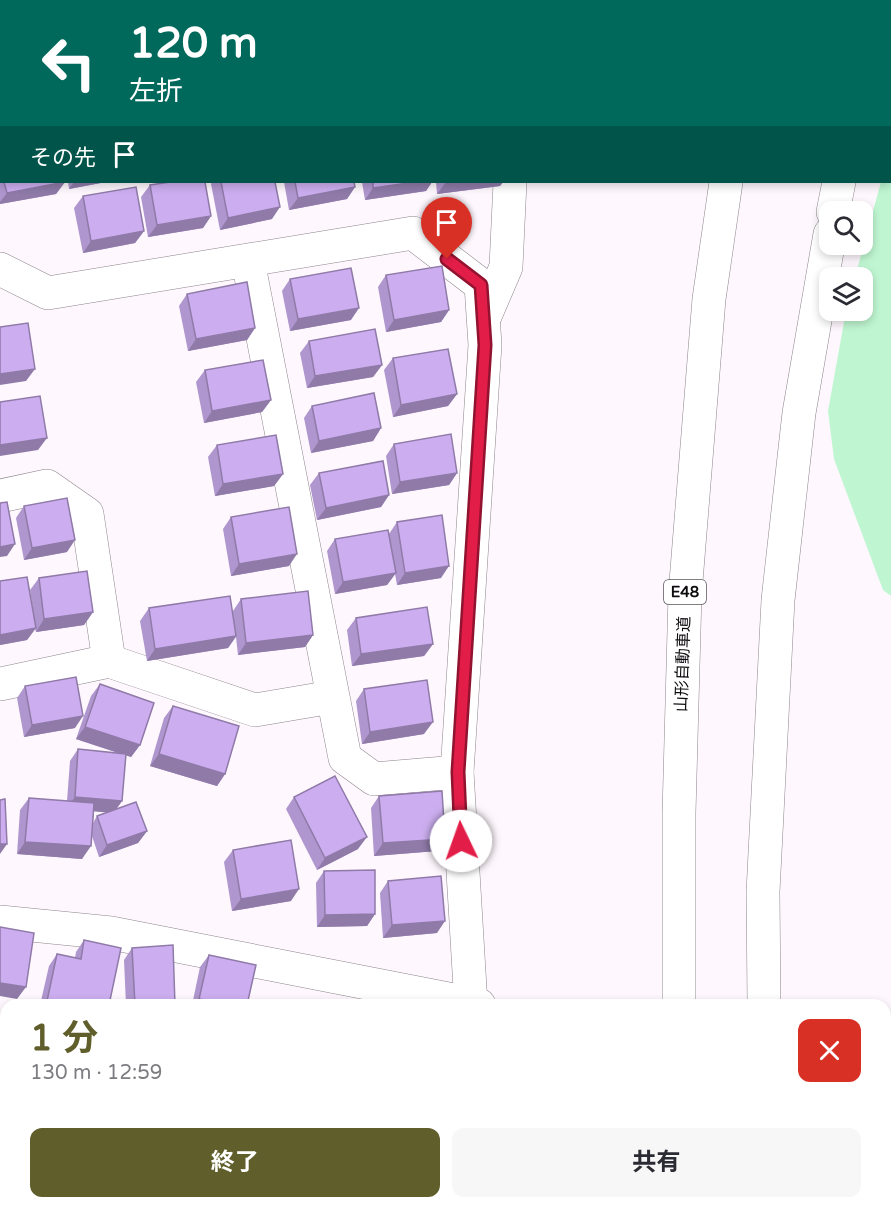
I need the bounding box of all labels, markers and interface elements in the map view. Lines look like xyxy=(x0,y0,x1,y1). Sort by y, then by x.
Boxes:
text: 120 m xyxy=(129,18,258,69)
icon: left xyxy=(30,24,108,102)
text: 左折 xyxy=(129,75,183,108)
icon: arrive xyxy=(108,138,141,171)
text: その先 xyxy=(30,145,96,171)
pin xyxy=(421,197,472,259)
map controls xyxy=(819,201,873,321)
button: search xyxy=(819,201,873,255)
icon: arrive xyxy=(430,206,463,239)
button: layers xyxy=(819,267,873,321)
road number: E48 xyxy=(664,580,706,604)
street label: 山形自動車道 xyxy=(671,616,695,712)
position arrow xyxy=(429,809,493,873)
text: 1 分 xyxy=(30,1017,98,1060)
button: close xyxy=(798,1019,861,1082)
text: 130 m · 12:59 xyxy=(30,1061,162,1085)
button: 終了 xyxy=(30,1128,440,1197)
button: 共有 xyxy=(452,1128,861,1197)

